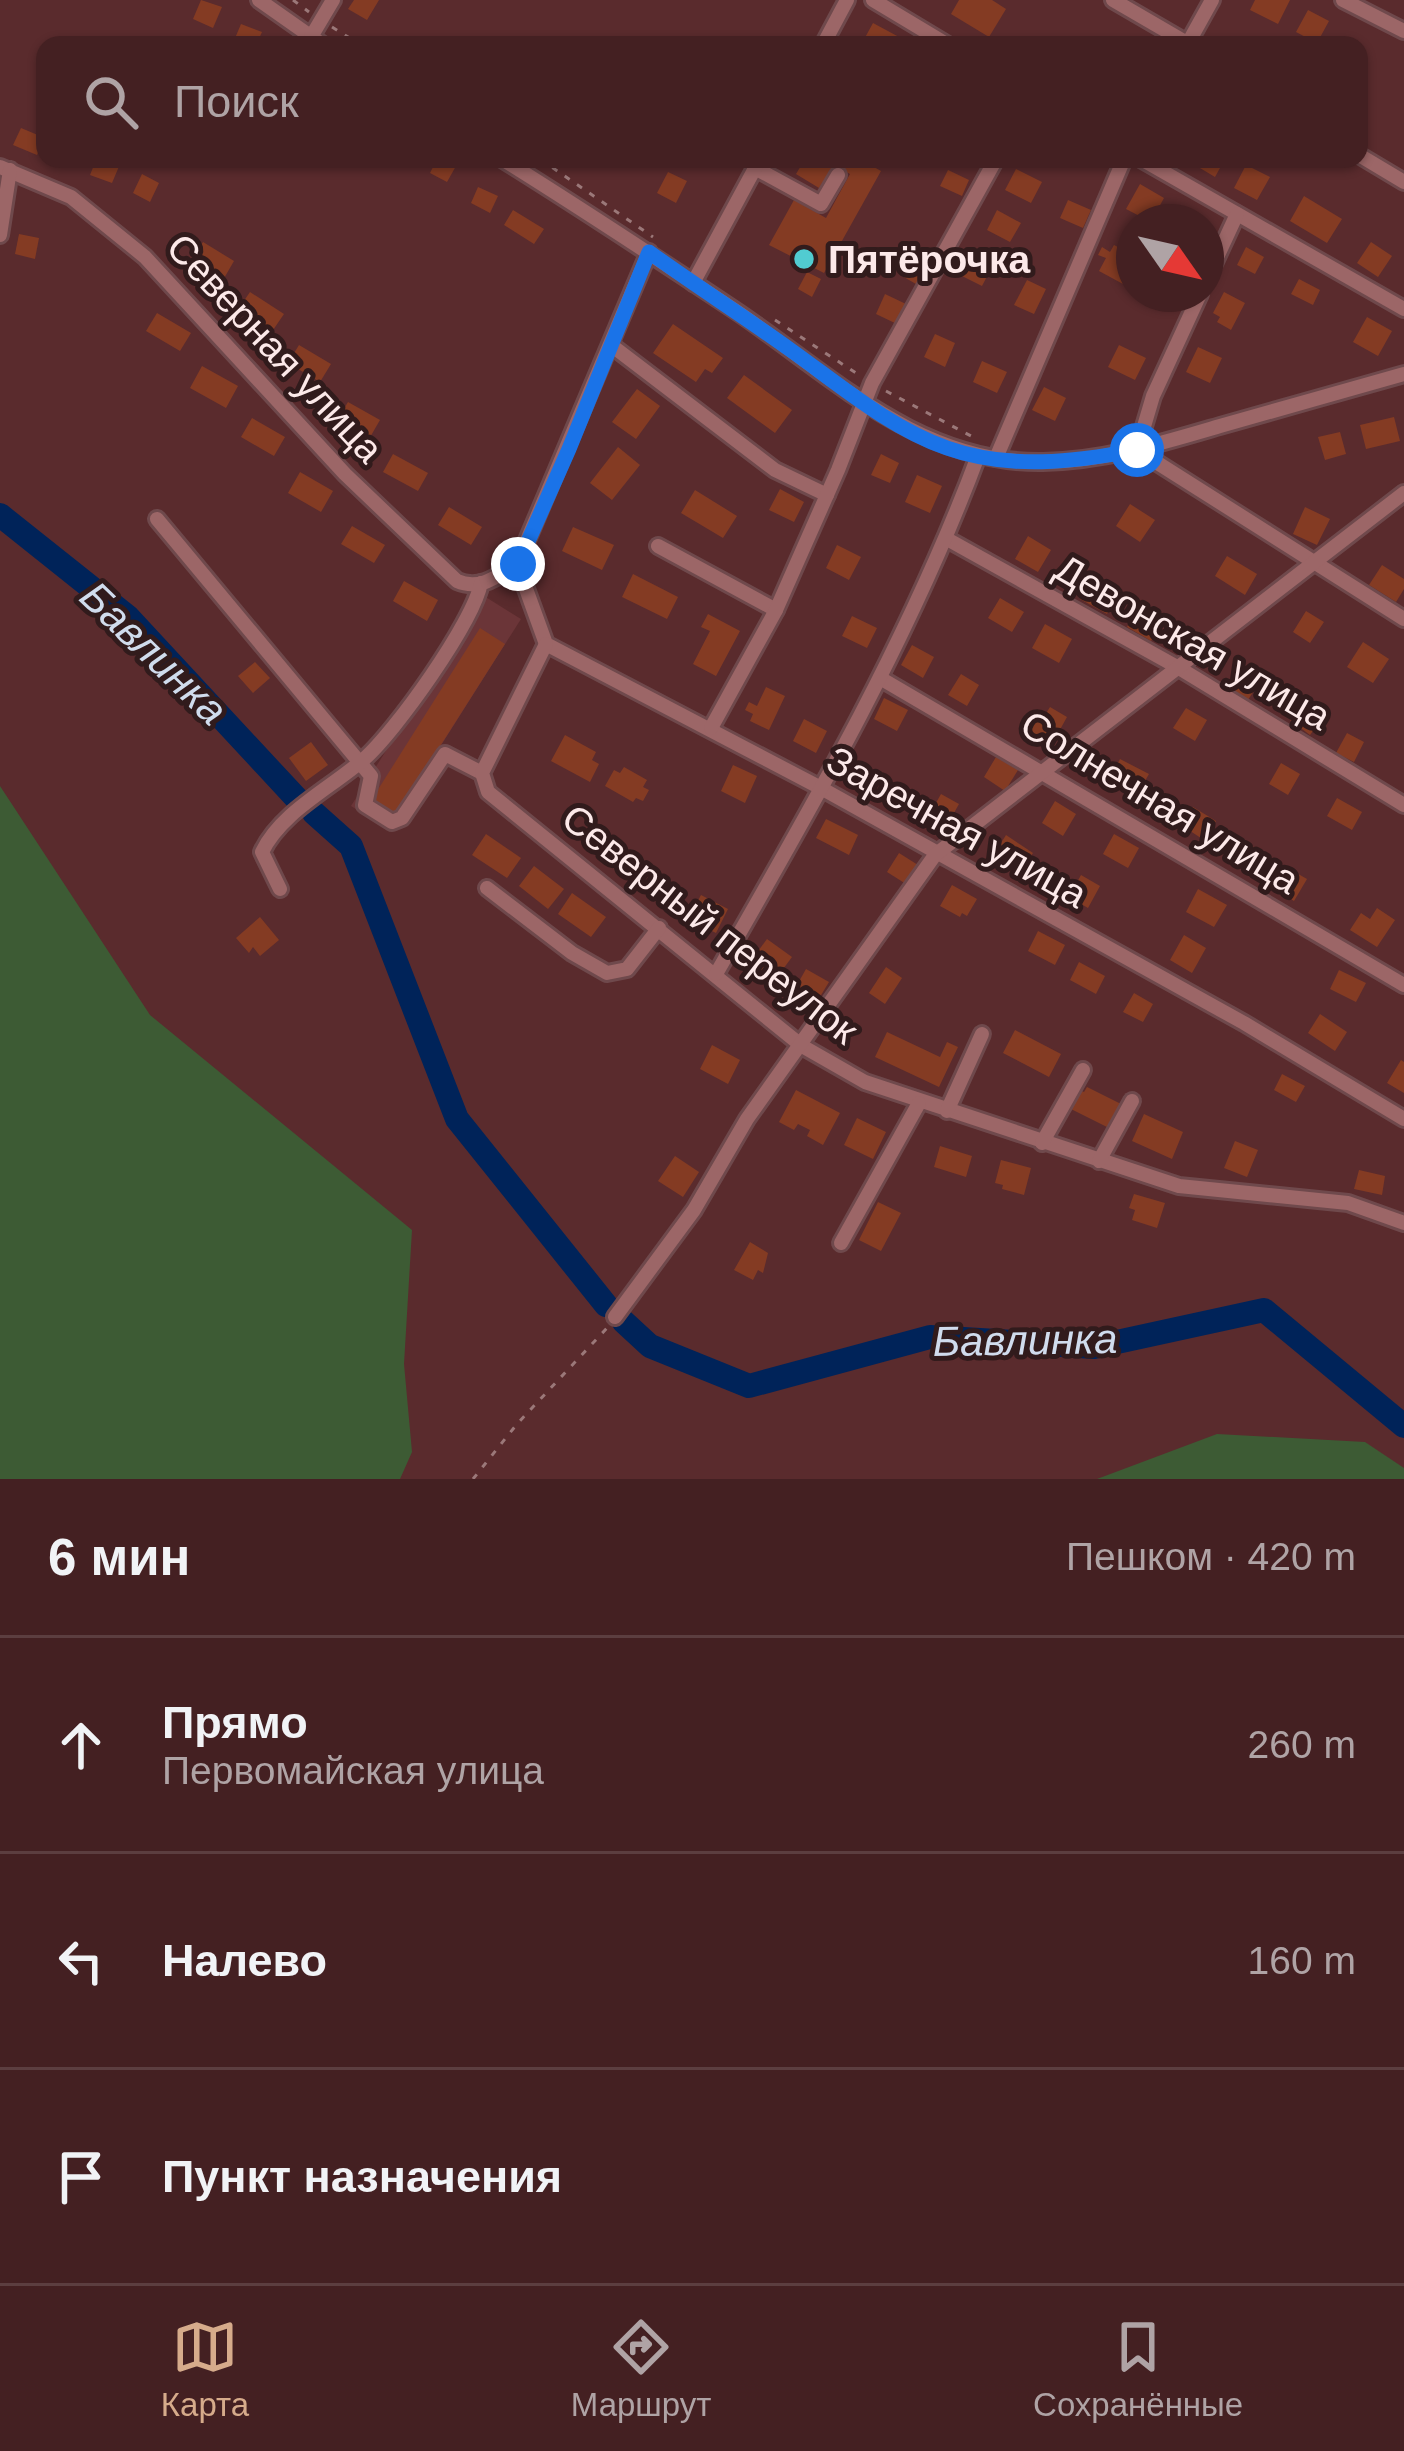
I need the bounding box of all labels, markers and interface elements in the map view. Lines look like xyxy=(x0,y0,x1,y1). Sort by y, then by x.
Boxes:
search box xyxy=(36,36,1368,168)
icon: search xyxy=(78,69,144,135)
text: Поиск xyxy=(174,76,299,127)
north arrow xyxy=(1116,204,1224,312)
street label: Северная улица xyxy=(158,225,392,471)
place label: Пятёрочка xyxy=(828,238,1030,281)
marker: Пятёрочка xyxy=(791,246,817,272)
route start xyxy=(1110,423,1164,477)
route end xyxy=(491,537,545,591)
street label: Девонская улица xyxy=(1048,546,1338,738)
water label: Бавлинка xyxy=(71,572,237,734)
street label: Солнечная улица xyxy=(1013,702,1307,902)
street label: Заречная улица xyxy=(820,738,1095,916)
street label: Северный переулок xyxy=(554,796,867,1053)
water label: Бавлинка xyxy=(932,1315,1118,1365)
text: 6 мин xyxy=(48,1529,190,1586)
text: Пешком · 420 m xyxy=(1066,1535,1356,1578)
text: Прямо xyxy=(162,1697,308,1748)
icon: ahead xyxy=(48,1712,114,1778)
text: 260 m xyxy=(1248,1723,1356,1766)
text: Первомайская улица xyxy=(162,1749,544,1792)
icon: left xyxy=(48,1928,114,1994)
text: Налево xyxy=(162,1935,327,1986)
text: 160 m xyxy=(1248,1939,1356,1982)
icon: arrive xyxy=(48,2144,114,2210)
text: Пункт назначения xyxy=(162,2151,562,2202)
tab: Карта xyxy=(161,2314,249,2424)
tab: Маршрут xyxy=(571,2314,711,2424)
tab: Сохранённые xyxy=(1033,2314,1243,2424)

